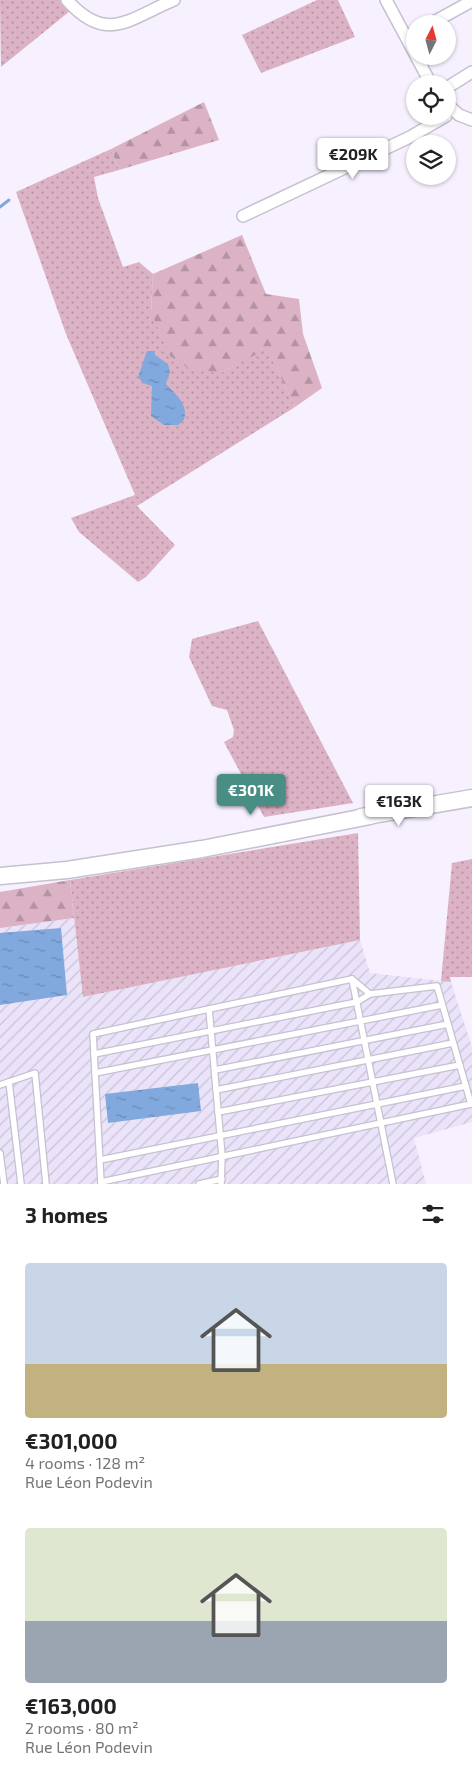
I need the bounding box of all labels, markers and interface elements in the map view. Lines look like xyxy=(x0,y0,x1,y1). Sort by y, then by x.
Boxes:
north arrow xyxy=(406,15,456,65)
map controls xyxy=(406,15,456,185)
button: locate xyxy=(406,75,456,125)
button: layers xyxy=(406,135,456,185)
pin: €209K xyxy=(318,138,388,180)
text: €209K xyxy=(328,144,378,163)
pin: €301K xyxy=(216,774,286,816)
text: €301K xyxy=(228,780,274,799)
pin: €163K xyxy=(364,784,434,827)
text: €163K xyxy=(376,791,422,810)
icon: filters xyxy=(419,1200,447,1228)
text: 3 homes xyxy=(25,1202,108,1227)
icon: home xyxy=(191,1295,281,1385)
text: €301,000 xyxy=(25,1428,118,1453)
text: 4 rooms · 128 m² xyxy=(25,1453,145,1472)
text: Rue Léon Podevin xyxy=(25,1472,153,1491)
icon: home xyxy=(191,1560,281,1650)
text: €163,000 xyxy=(25,1693,117,1718)
text: 2 rooms · 80 m² xyxy=(25,1718,139,1737)
text: Rue Léon Podevin xyxy=(25,1737,153,1756)

